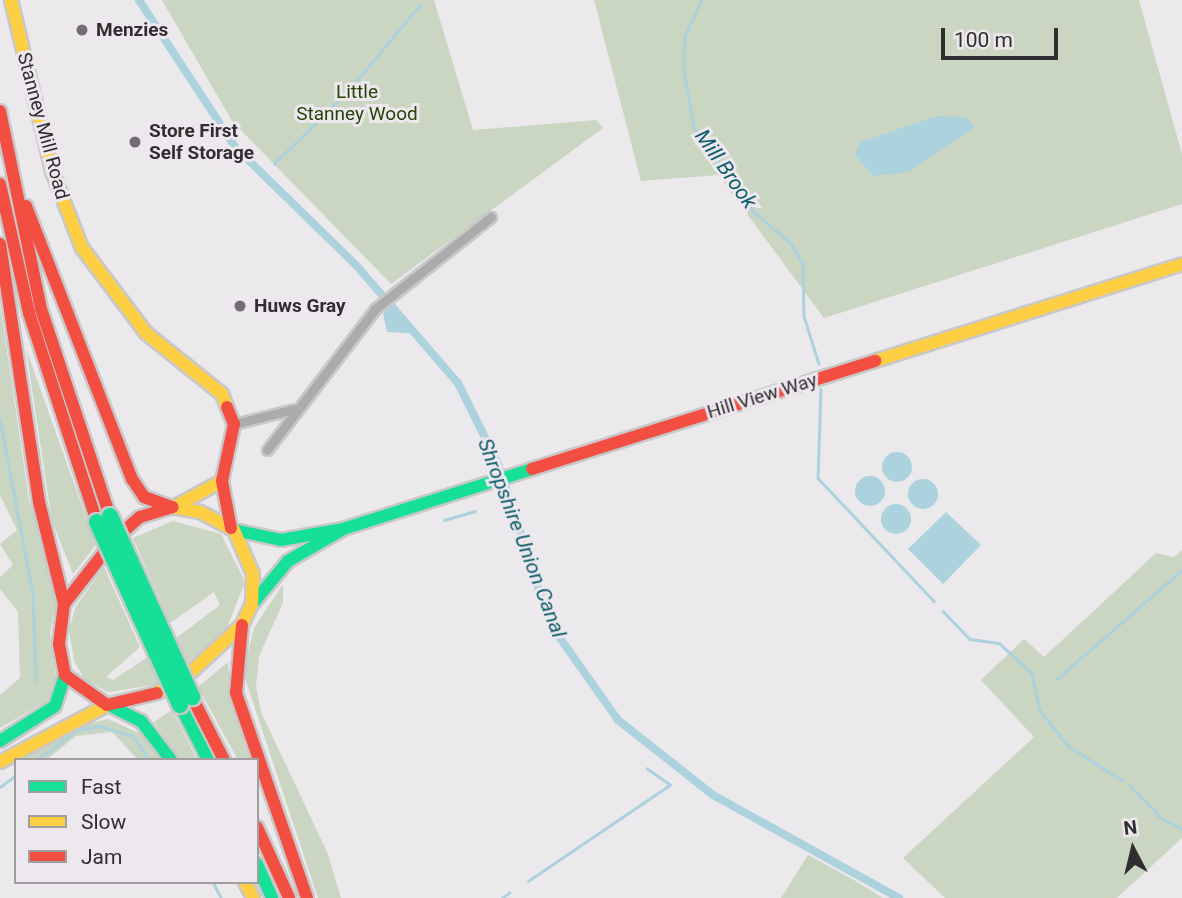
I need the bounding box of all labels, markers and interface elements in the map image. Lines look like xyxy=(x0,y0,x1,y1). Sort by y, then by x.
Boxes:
scale bar xyxy=(944,14,1061,58)
place label: Menzies xyxy=(96,19,168,41)
marker: Menzies xyxy=(74,22,90,38)
text: 100 m xyxy=(954,28,1013,52)
street label: Stanney Mill Road xyxy=(12,50,74,202)
park label: Little Stanney Wood xyxy=(296,81,418,125)
place label: Store First Self Storage xyxy=(149,120,254,164)
water label: Mill Brook xyxy=(690,125,762,213)
marker: Store First Self Storage xyxy=(127,134,143,150)
place label: Huws Gray xyxy=(254,295,346,317)
marker: Huws Gray xyxy=(232,298,248,314)
street label: Hill View Way xyxy=(704,368,820,424)
water label: Shropshire Union Canal xyxy=(472,435,572,641)
legend xyxy=(14,758,259,884)
text: Fast xyxy=(81,775,121,799)
text: Slow xyxy=(81,810,126,834)
north arrow xyxy=(1098,814,1168,884)
text: N xyxy=(1122,815,1138,840)
text: Jam xyxy=(81,845,122,869)

